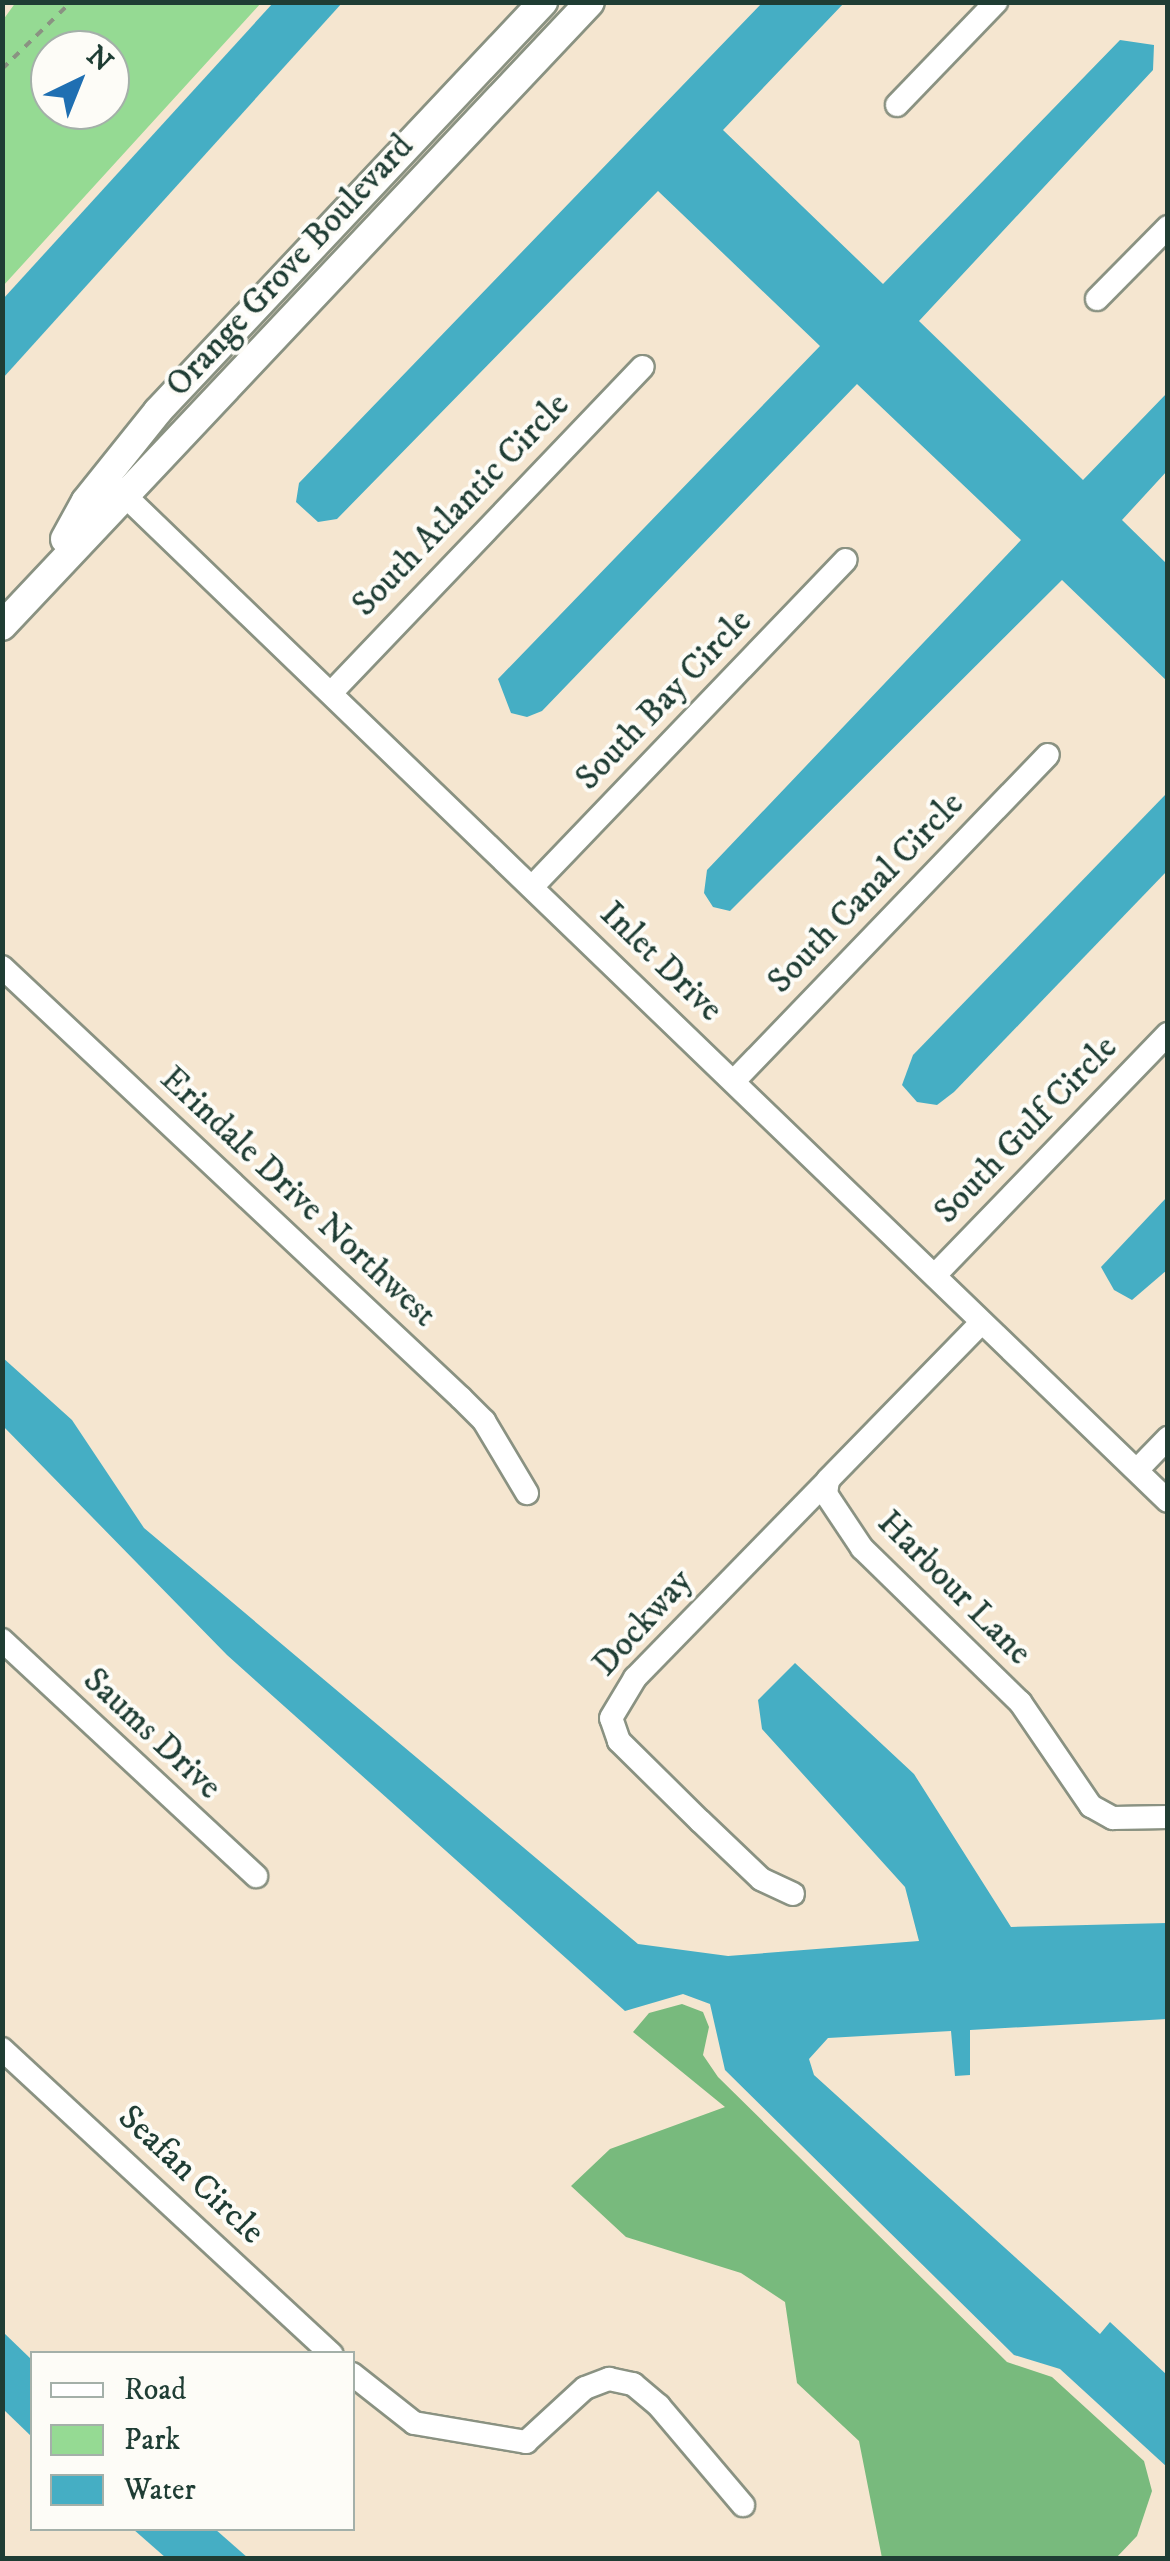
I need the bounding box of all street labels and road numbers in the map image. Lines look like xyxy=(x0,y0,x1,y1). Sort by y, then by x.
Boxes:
street label: Orange Grove Boulevard xyxy=(158,126,422,406)
street label: South Atlantic Circle xyxy=(344,385,578,625)
street label: South Bay Circle xyxy=(567,601,761,799)
street label: South Canal Circle xyxy=(759,784,973,1002)
street label: Inlet Drive xyxy=(591,893,731,1031)
street label: South Gulf Circle xyxy=(926,1027,1126,1233)
street label: Erindale Drive Northwest xyxy=(151,1058,445,1336)
street label: Harbour Lane xyxy=(868,1502,1040,1674)
street label: Dockway xyxy=(584,1561,702,1685)
street label: Saums Drive xyxy=(74,1659,230,1809)
street label: Seafan Circle xyxy=(109,2097,273,2253)

